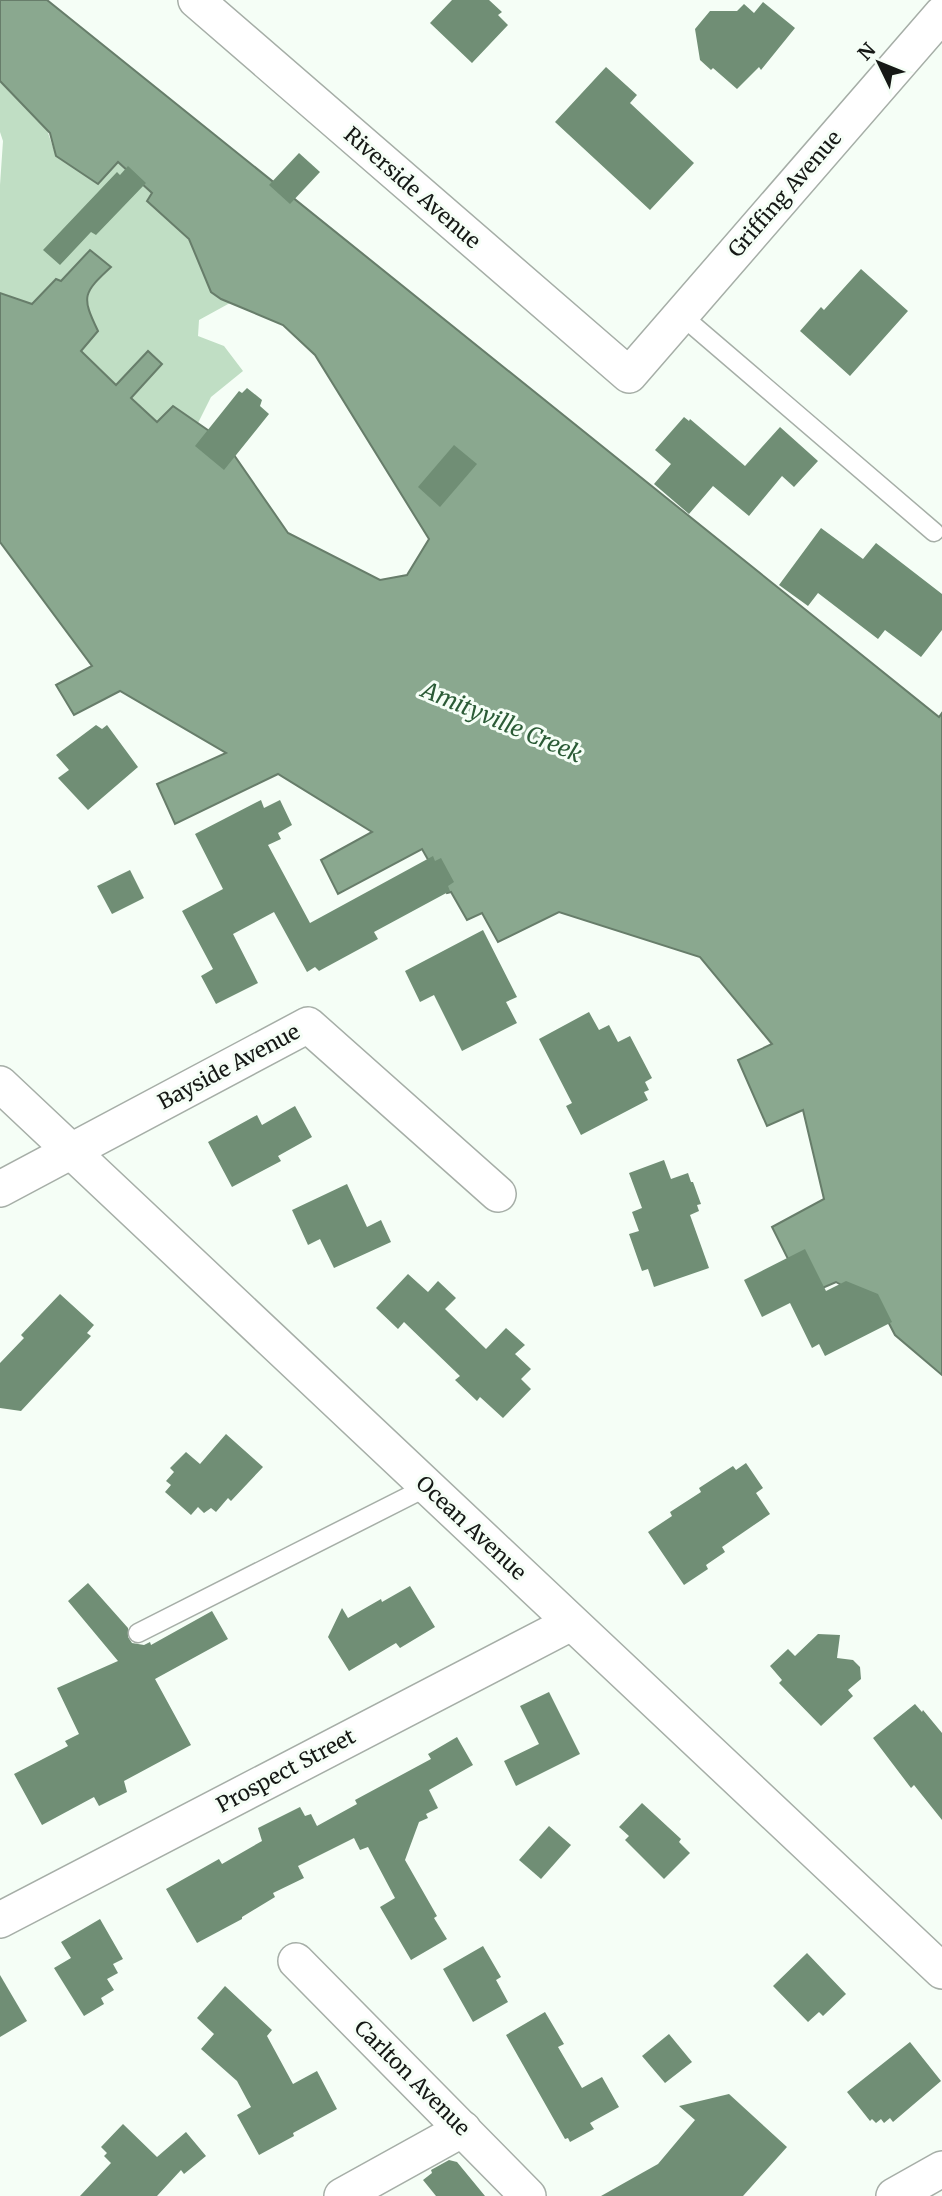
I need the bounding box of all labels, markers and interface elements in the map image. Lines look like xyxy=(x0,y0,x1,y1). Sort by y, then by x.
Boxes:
north arrow xyxy=(844,28,914,98)
text: N xyxy=(853,38,880,65)
street label: Riverside Avenue xyxy=(338,121,486,254)
street label: Griffing Avenue xyxy=(722,125,847,263)
water label: Amityville Creek xyxy=(416,674,587,768)
street label: Bayside Avenue xyxy=(153,1018,304,1115)
street label: Ocean Avenue xyxy=(411,1470,532,1586)
street label: Prospect Street xyxy=(212,1723,360,1818)
street label: Carlton Avenue xyxy=(349,2014,476,2141)

